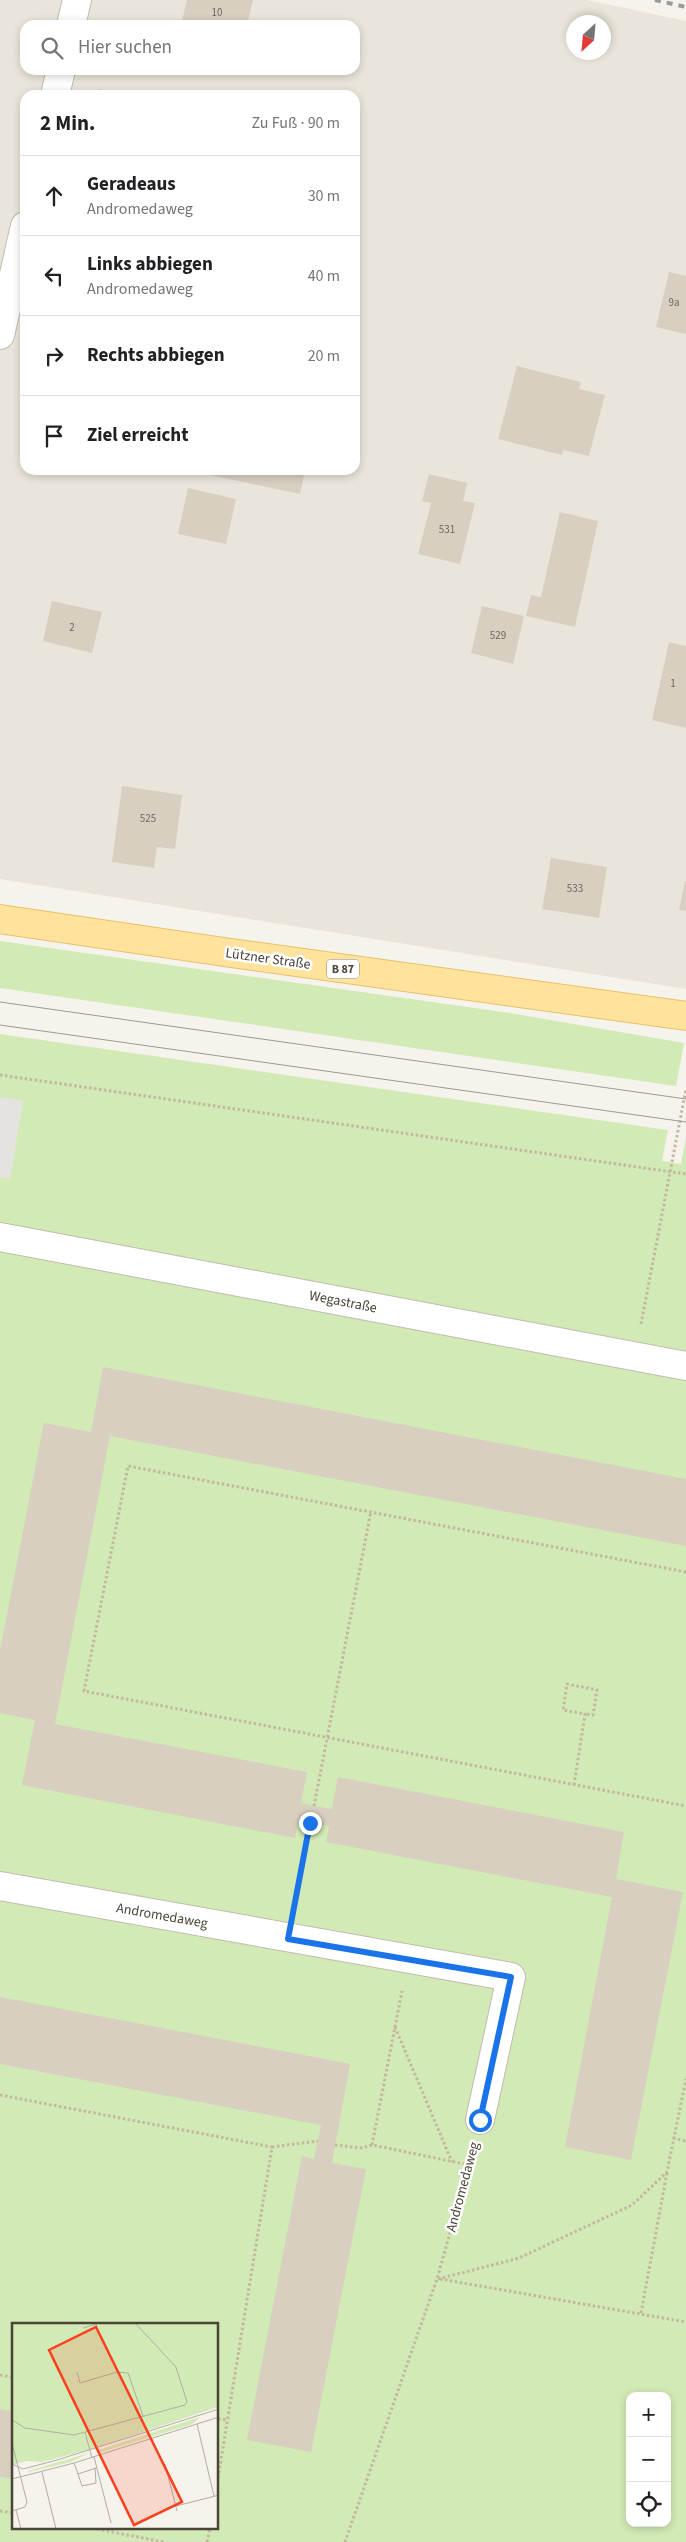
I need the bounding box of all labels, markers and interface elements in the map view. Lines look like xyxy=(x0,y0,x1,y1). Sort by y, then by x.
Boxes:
house number: 10 xyxy=(212,5,222,20)
north arrow xyxy=(566,15,611,60)
search box xyxy=(20,20,360,75)
icon: search xyxy=(38,34,66,62)
text: Hier suchen xyxy=(78,34,172,61)
text: 2 Min. xyxy=(40,108,95,138)
text: Zu Fuß · 90 m xyxy=(252,112,340,134)
text: Geradeaus xyxy=(87,171,176,198)
icon: ahead xyxy=(40,182,68,210)
text: 30 m xyxy=(308,185,340,207)
text: Andromedaweg xyxy=(87,198,193,220)
text: Links abbiegen xyxy=(87,251,213,278)
icon: left xyxy=(40,262,68,290)
text: 40 m xyxy=(308,265,340,287)
text: Andromedaweg xyxy=(87,278,193,300)
house number: 9a xyxy=(668,295,680,310)
icon: right xyxy=(40,342,68,370)
text: Rechts abbiegen xyxy=(87,342,225,369)
text: 20 m xyxy=(308,345,340,367)
icon: arrive xyxy=(40,422,68,450)
text: Ziel erreicht xyxy=(87,422,188,449)
house number: 531 xyxy=(439,522,455,537)
house number: 2 xyxy=(69,620,75,635)
house number: 529 xyxy=(490,628,506,643)
house number: 1 xyxy=(670,676,676,691)
house number: 525 xyxy=(140,811,156,826)
house number: 533 xyxy=(567,881,583,896)
street label: Lützner Straße xyxy=(224,943,312,975)
road number: B 87 xyxy=(327,960,359,979)
street label: Wegastraße xyxy=(307,1286,379,1318)
route end xyxy=(299,1812,322,1835)
street label: Andromedaweg xyxy=(115,1898,209,1934)
route start xyxy=(469,2109,492,2132)
street label: Andromedaweg xyxy=(441,2140,485,2234)
inset map xyxy=(12,2323,219,2530)
map controls xyxy=(626,2392,671,2527)
button: + xyxy=(626,2392,671,2437)
button: − xyxy=(626,2437,671,2482)
button: locate xyxy=(626,2482,671,2527)

